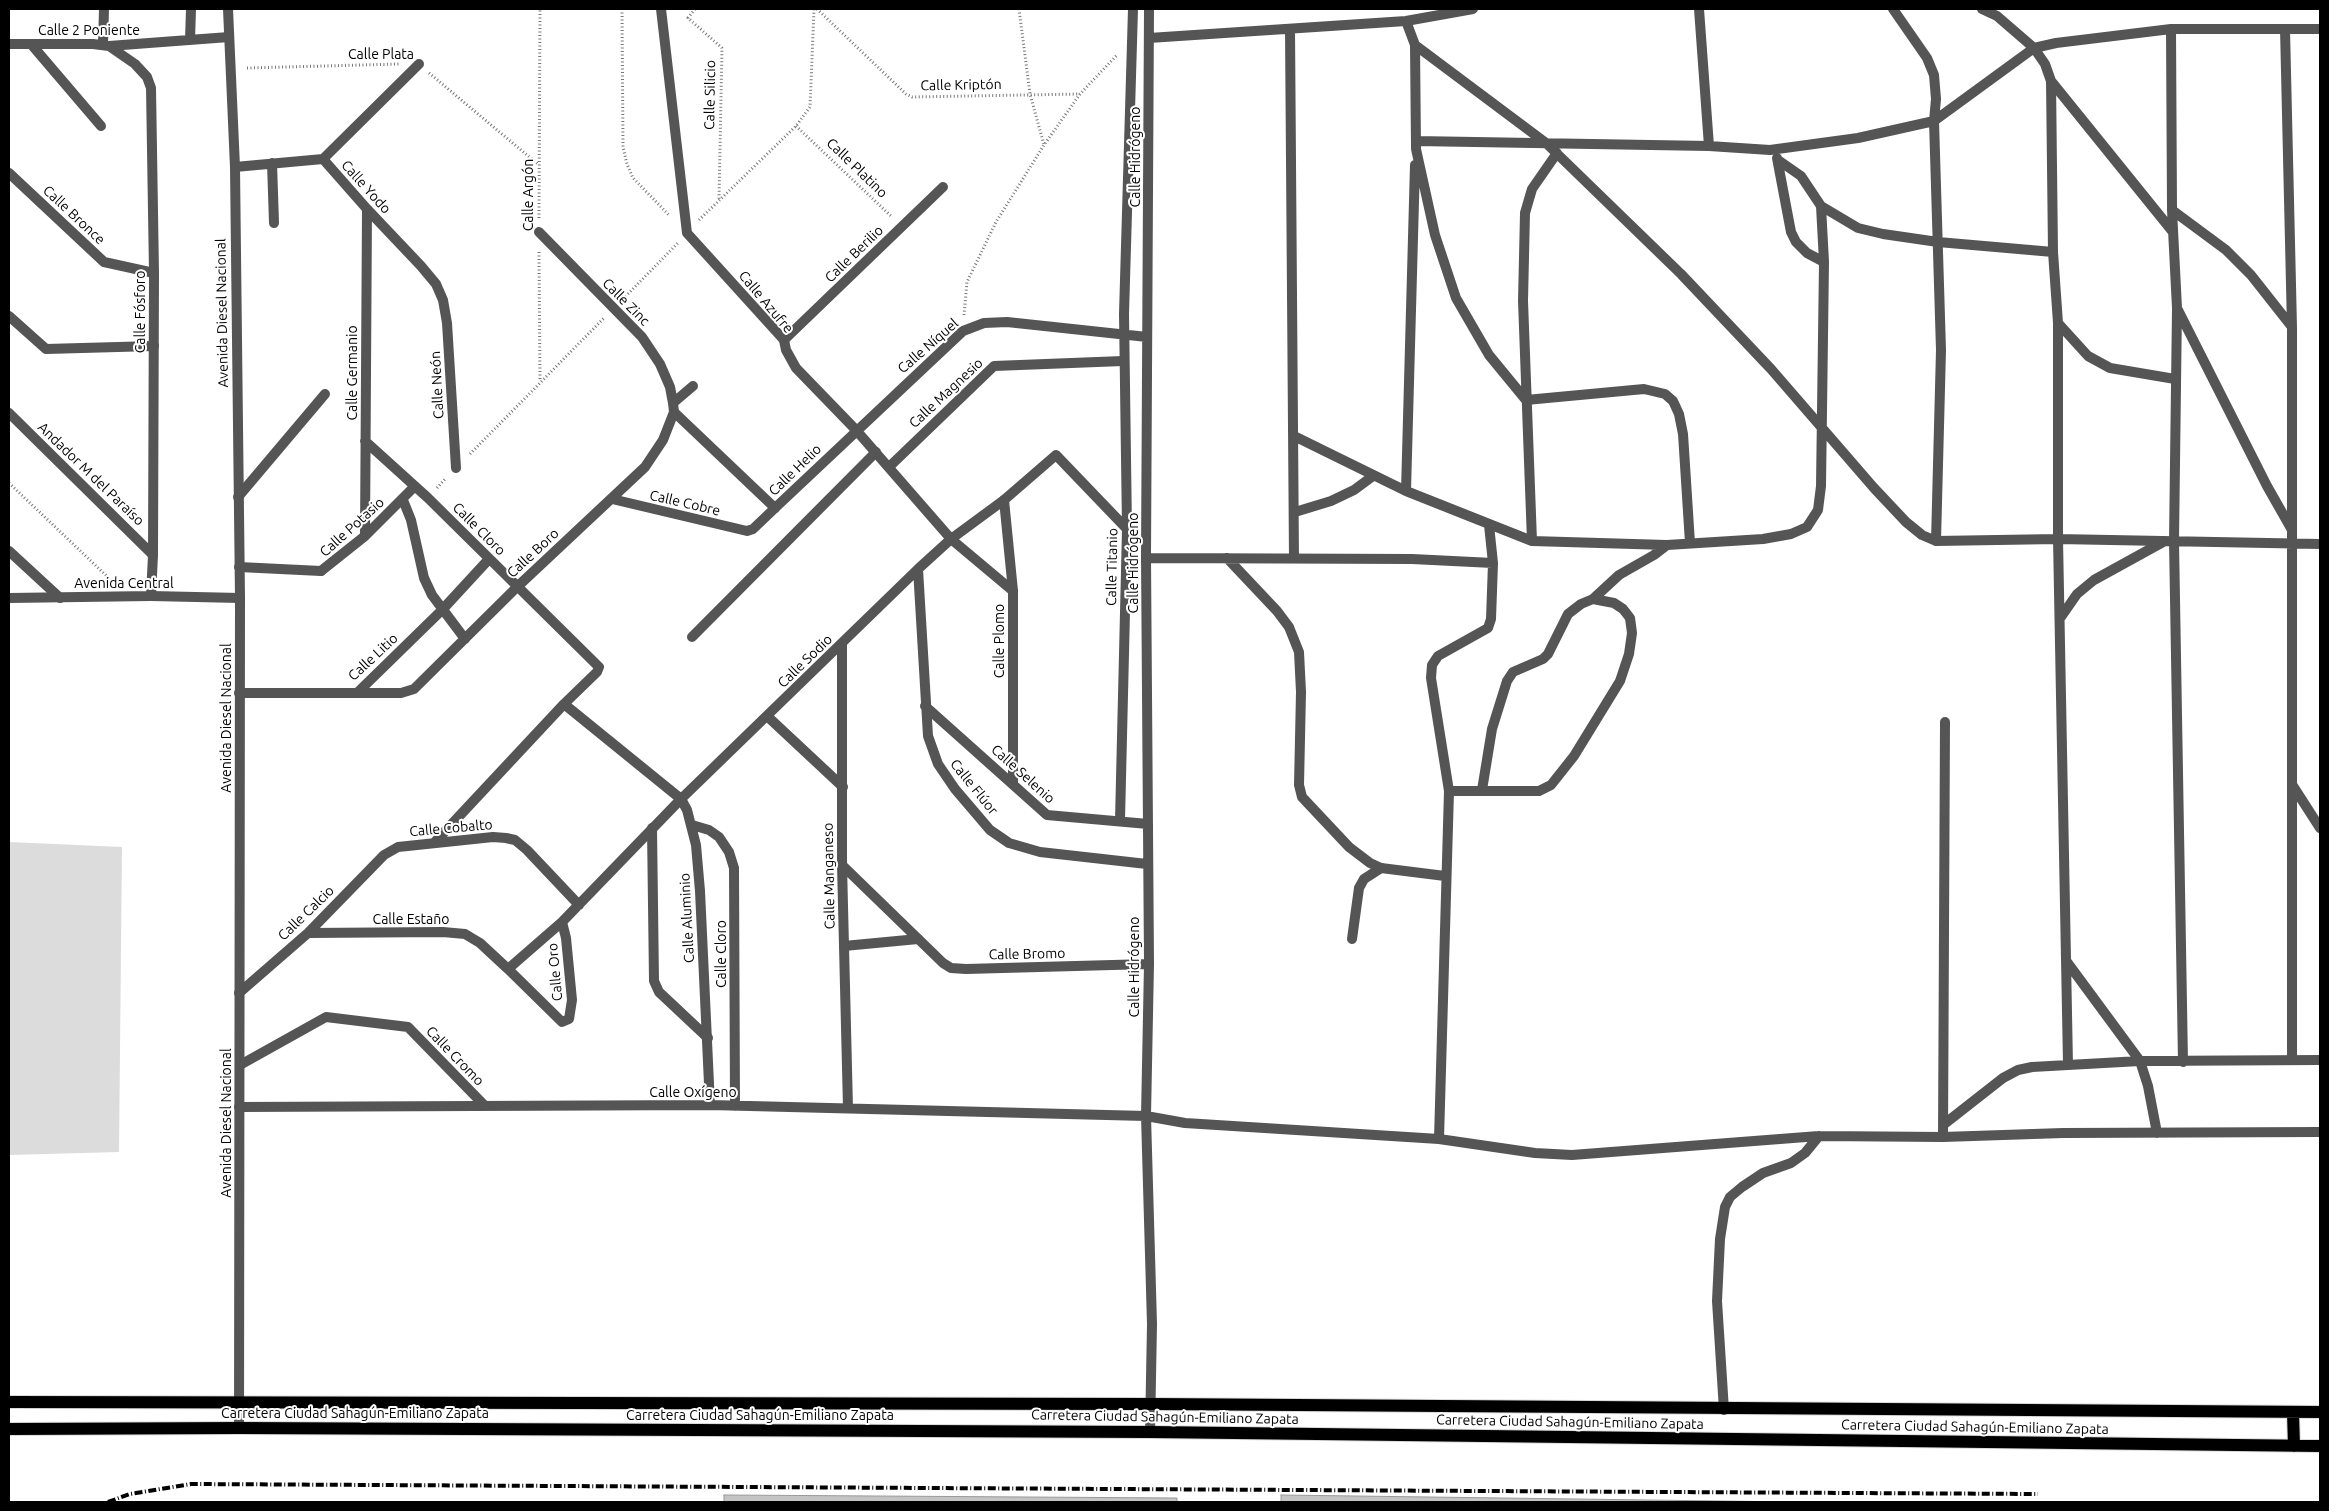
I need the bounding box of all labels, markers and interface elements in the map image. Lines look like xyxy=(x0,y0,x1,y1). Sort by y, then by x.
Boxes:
street label: Calle 2 Poniente xyxy=(38,22,140,38)
street label: Calle Plata xyxy=(348,46,414,62)
street label: Calle Silicio xyxy=(701,60,719,130)
street label: Calle Kriptón xyxy=(920,76,1002,94)
street label: Calle Hidrógeno xyxy=(1127,107,1143,207)
street label: Calle Platino xyxy=(823,135,891,201)
street label: Calle Yodo xyxy=(338,157,394,217)
street label: Calle Argón xyxy=(520,159,536,231)
street label: Calle Bronce xyxy=(40,182,108,248)
street label: Calle Berilio xyxy=(821,222,887,286)
street label: Avenida Diesel Nacional xyxy=(212,238,232,388)
street label: Calle Azufre xyxy=(735,267,797,337)
street label: Calle Fósforo xyxy=(132,271,148,353)
street label: Calle Zinc xyxy=(599,275,653,329)
street label: Calle Níquel xyxy=(894,315,962,377)
street label: Calle Germanio xyxy=(344,325,360,421)
street label: Calle Neón xyxy=(427,351,447,419)
street label: Calle Magnesio xyxy=(906,355,986,431)
street label: Andador M del Paraíso xyxy=(34,419,148,529)
street label: Calle Helio xyxy=(765,441,825,499)
street label: Calle Cobre xyxy=(648,487,722,519)
street label: Calle Potasio xyxy=(316,494,388,560)
street label: Calle Cloro xyxy=(449,499,509,559)
street label: Calle Hidrógeno xyxy=(1125,513,1141,613)
street label: Calle Boro xyxy=(504,525,562,581)
street label: Calle Titanio xyxy=(1103,528,1121,606)
street label: Avenida Central xyxy=(74,575,174,591)
street label: Calle Plomo xyxy=(991,604,1007,678)
street label: Calle Litio xyxy=(345,630,401,684)
street label: Calle Sodio xyxy=(774,631,836,691)
street label: Avenida Diesel Nacional xyxy=(218,643,234,793)
street label: Calle Selenio xyxy=(988,741,1058,807)
street label: Calle Flúor xyxy=(947,756,1001,818)
street label: Calle Cobalto xyxy=(409,816,493,840)
street label: Calle Manganeso xyxy=(820,823,838,929)
street label: Calle Aluminio xyxy=(676,873,698,963)
street label: Calle Calcio xyxy=(274,882,338,944)
street label: Calle Estaño xyxy=(373,911,449,927)
street label: Calle Hidrógeno xyxy=(1126,917,1142,1017)
street label: Calle Cloro xyxy=(713,920,729,988)
street label: Calle Oro xyxy=(544,942,566,1002)
street label: Calle Bromo xyxy=(989,945,1065,963)
street label: Calle Cromo xyxy=(422,1023,488,1089)
street label: Avenida Diesel Nacional xyxy=(218,1048,234,1198)
street label: Calle Oxígeno xyxy=(649,1084,737,1100)
street label: Carretera Ciudad Sahagún-Emiliano Zapata xyxy=(221,1405,489,1421)
street label: Carretera Ciudad Sahagún-Emiliano Zapata xyxy=(1031,1406,1299,1428)
street label: Carretera Ciudad Sahagún-Emiliano Zapata xyxy=(626,1407,894,1423)
street label: Carretera Ciudad Sahagún-Emiliano Zapata xyxy=(1436,1411,1704,1433)
street label: Carretera Ciudad Sahagún-Emiliano Zapata xyxy=(1841,1416,2109,1438)

